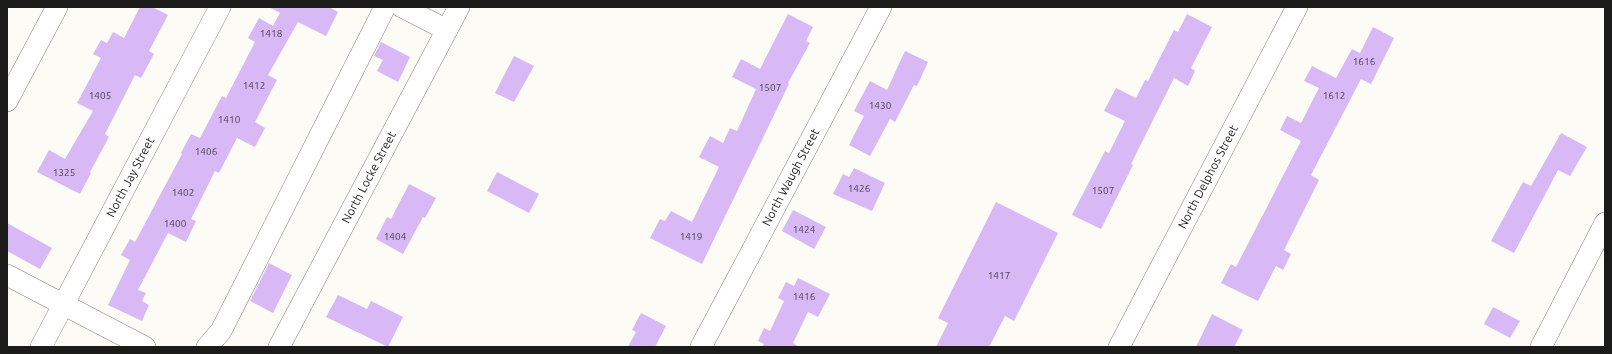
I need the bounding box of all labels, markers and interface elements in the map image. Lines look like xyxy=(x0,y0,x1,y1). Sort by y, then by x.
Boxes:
house number: 1418 xyxy=(260,28,283,39)
house number: 1616 xyxy=(1353,56,1376,67)
house number: 1412 xyxy=(243,80,265,91)
house number: 1507 xyxy=(759,82,781,93)
house number: 1405 xyxy=(89,90,111,101)
house number: 1612 xyxy=(1323,90,1345,101)
house number: 1430 xyxy=(869,100,892,111)
house number: 1410 xyxy=(218,114,241,125)
street label: North Delphos Street xyxy=(1175,122,1240,231)
street label: North Waugh Street xyxy=(759,126,822,228)
street label: North Locke Street xyxy=(339,129,398,225)
street label: North Jay Street xyxy=(104,134,157,219)
house number: 1406 xyxy=(195,146,218,157)
house number: 1325 xyxy=(53,167,75,178)
house number: 1426 xyxy=(848,183,871,194)
house number: 1507 xyxy=(1092,185,1114,196)
house number: 1402 xyxy=(172,187,194,198)
house number: 1400 xyxy=(164,218,187,229)
house number: 1424 xyxy=(793,224,816,235)
house number: 1404 xyxy=(384,231,407,242)
house number: 1419 xyxy=(680,231,702,242)
house number: 1417 xyxy=(988,270,1010,281)
house number: 1416 xyxy=(793,291,816,302)

